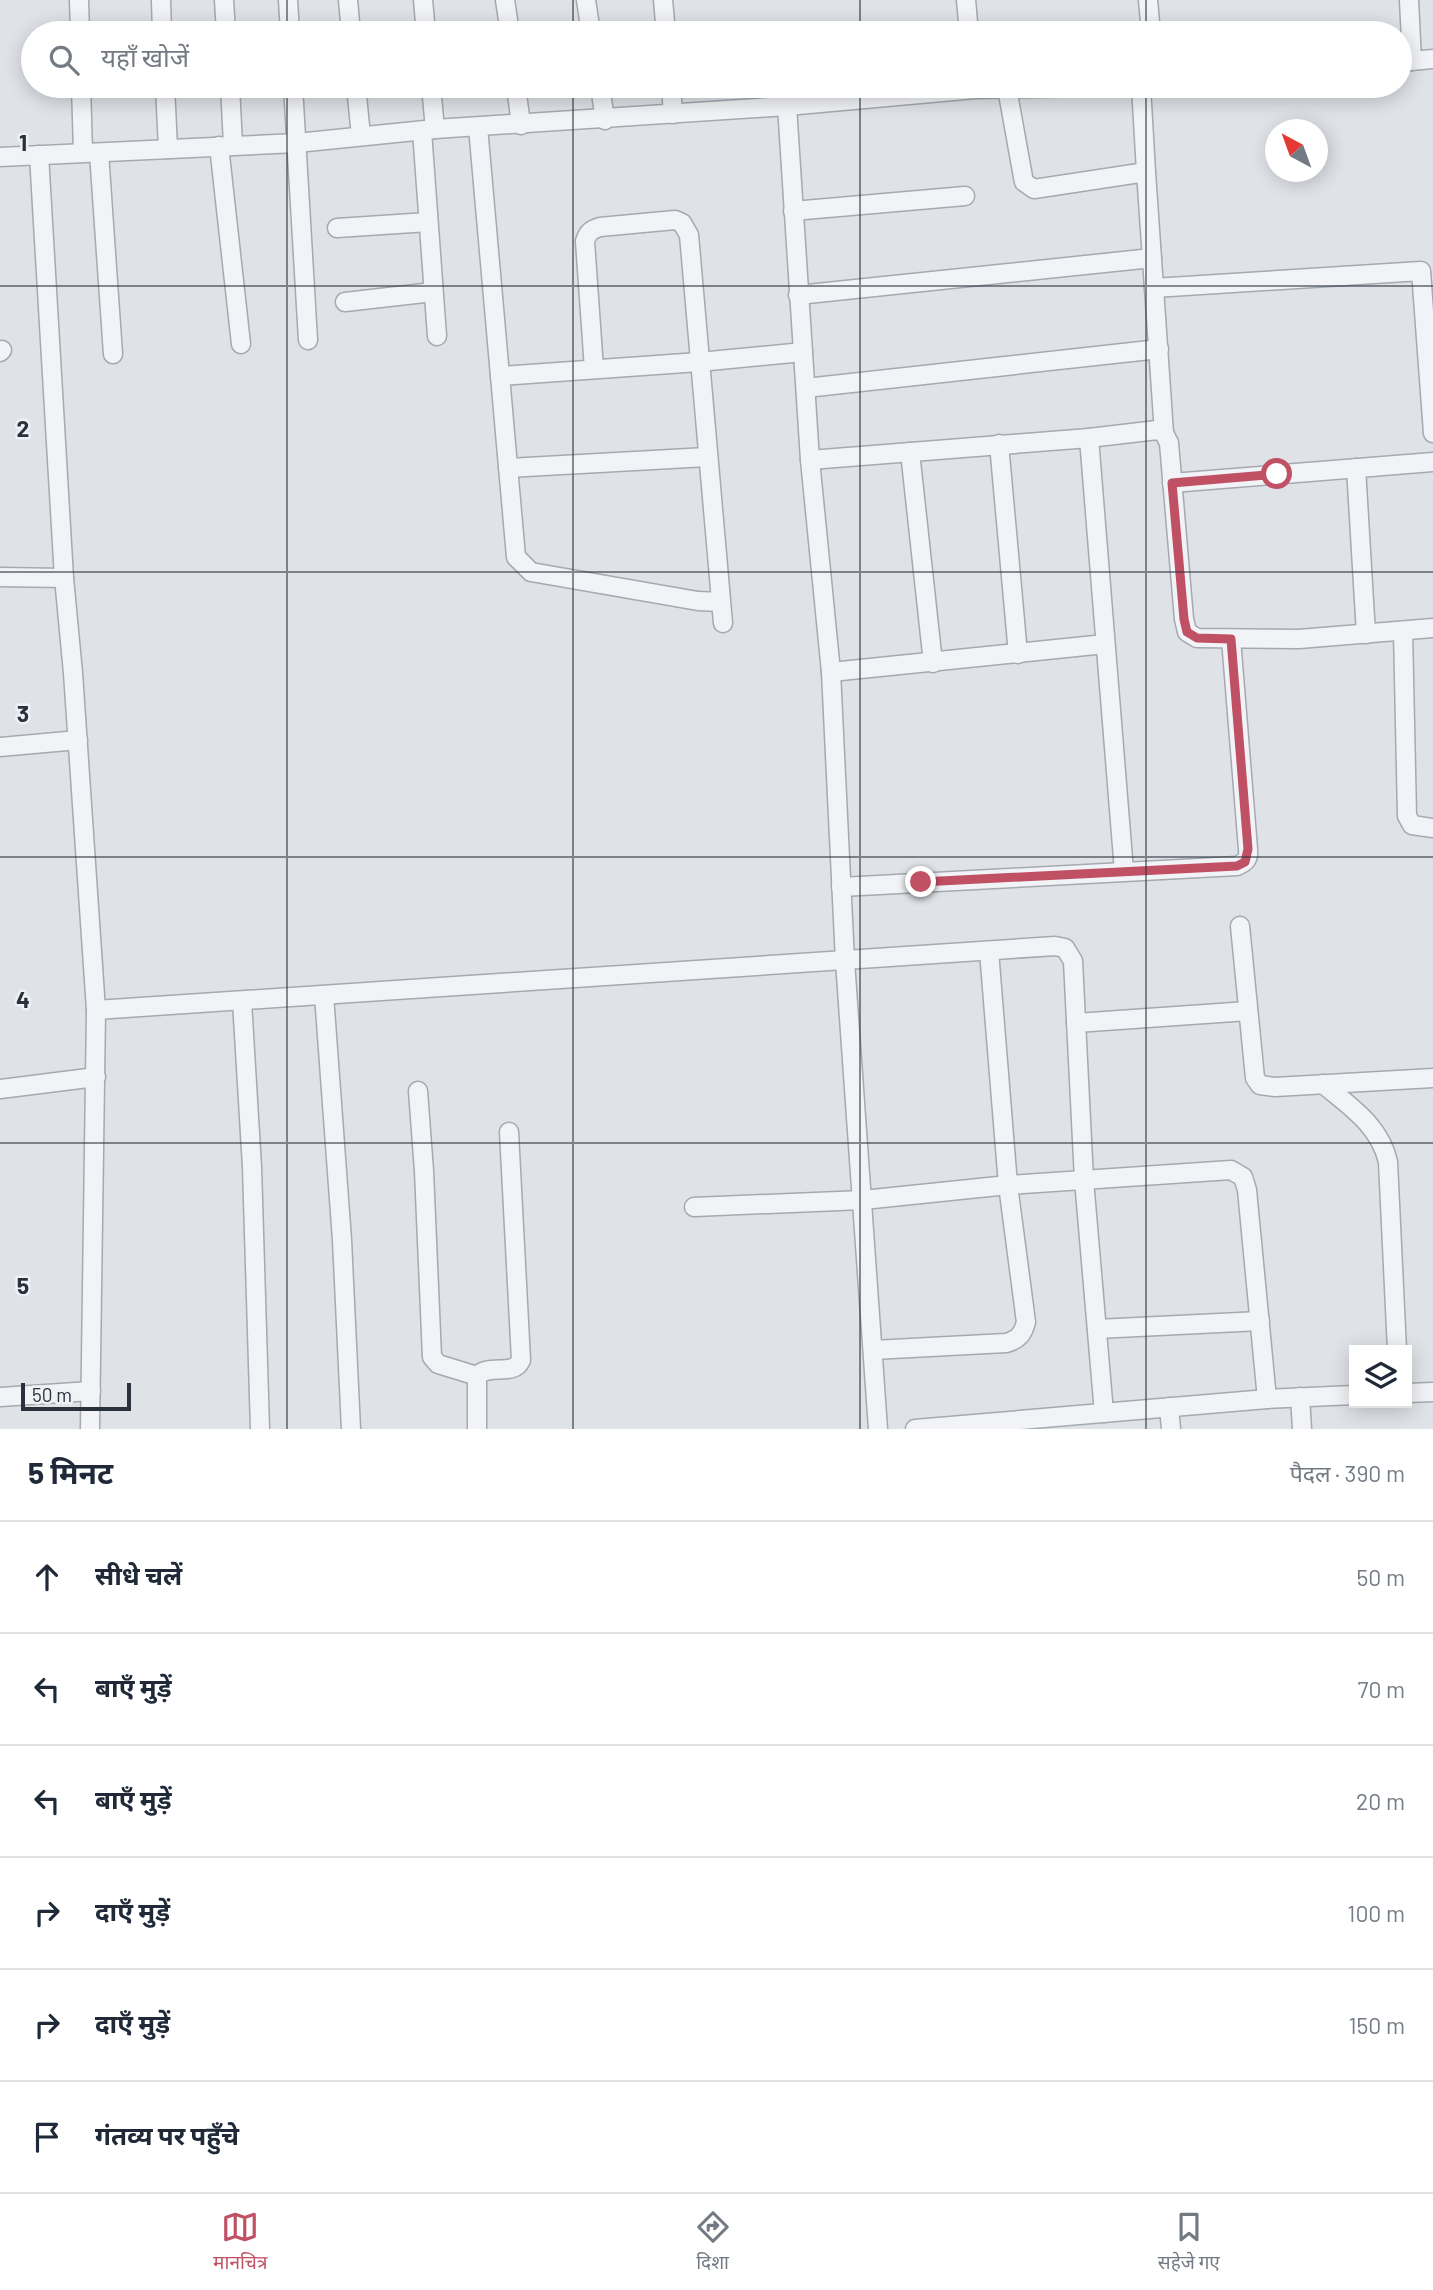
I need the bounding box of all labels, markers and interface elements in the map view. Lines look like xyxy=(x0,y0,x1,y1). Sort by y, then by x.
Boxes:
search box xyxy=(21,21,1412,98)
icon: search xyxy=(45,41,83,79)
text: यहाँ खोजें xyxy=(101,41,189,72)
north arrow xyxy=(1265,119,1328,182)
text: 1 xyxy=(19,128,27,156)
text: 2 xyxy=(17,414,29,442)
route start xyxy=(1261,458,1292,489)
text: 3 xyxy=(17,699,29,727)
route end xyxy=(905,866,936,897)
text: 4 xyxy=(16,985,30,1013)
text: 5 xyxy=(17,1271,29,1299)
map controls xyxy=(1349,1345,1412,1408)
button: layers xyxy=(1349,1345,1412,1408)
scale bar xyxy=(21,1380,131,1412)
text: 50 m xyxy=(32,1383,72,1406)
text: 5 मिनट xyxy=(28,1454,113,1490)
text: पैदल · 390 m xyxy=(1290,1459,1405,1487)
icon: ahead xyxy=(28,1558,66,1596)
text: सीधे चलें xyxy=(95,1559,182,1590)
text: 50 m xyxy=(1357,1563,1405,1591)
icon: left xyxy=(28,1670,66,1708)
text: बाएँ मुड़ें xyxy=(95,1671,172,1702)
text: 70 m xyxy=(1358,1675,1405,1703)
icon: left xyxy=(28,1782,66,1820)
text: बाएँ मुड़ें xyxy=(95,1783,172,1814)
text: 20 m xyxy=(1356,1787,1405,1815)
icon: right xyxy=(28,1894,66,1932)
text: दाएँ मुड़ें xyxy=(95,1895,170,1926)
text: 100 m xyxy=(1347,1899,1405,1927)
icon: right xyxy=(28,2006,66,2044)
text: दाएँ मुड़ें xyxy=(95,2007,170,2038)
text: 150 m xyxy=(1349,2011,1405,2039)
icon: arrive xyxy=(28,2118,66,2156)
text: गंतव्य पर पहुँचे xyxy=(95,2119,239,2150)
tab: मानचित्र xyxy=(213,2208,267,2277)
tab: दिशा xyxy=(694,2208,732,2277)
tab: सहेजे गए xyxy=(1158,2208,1220,2277)

